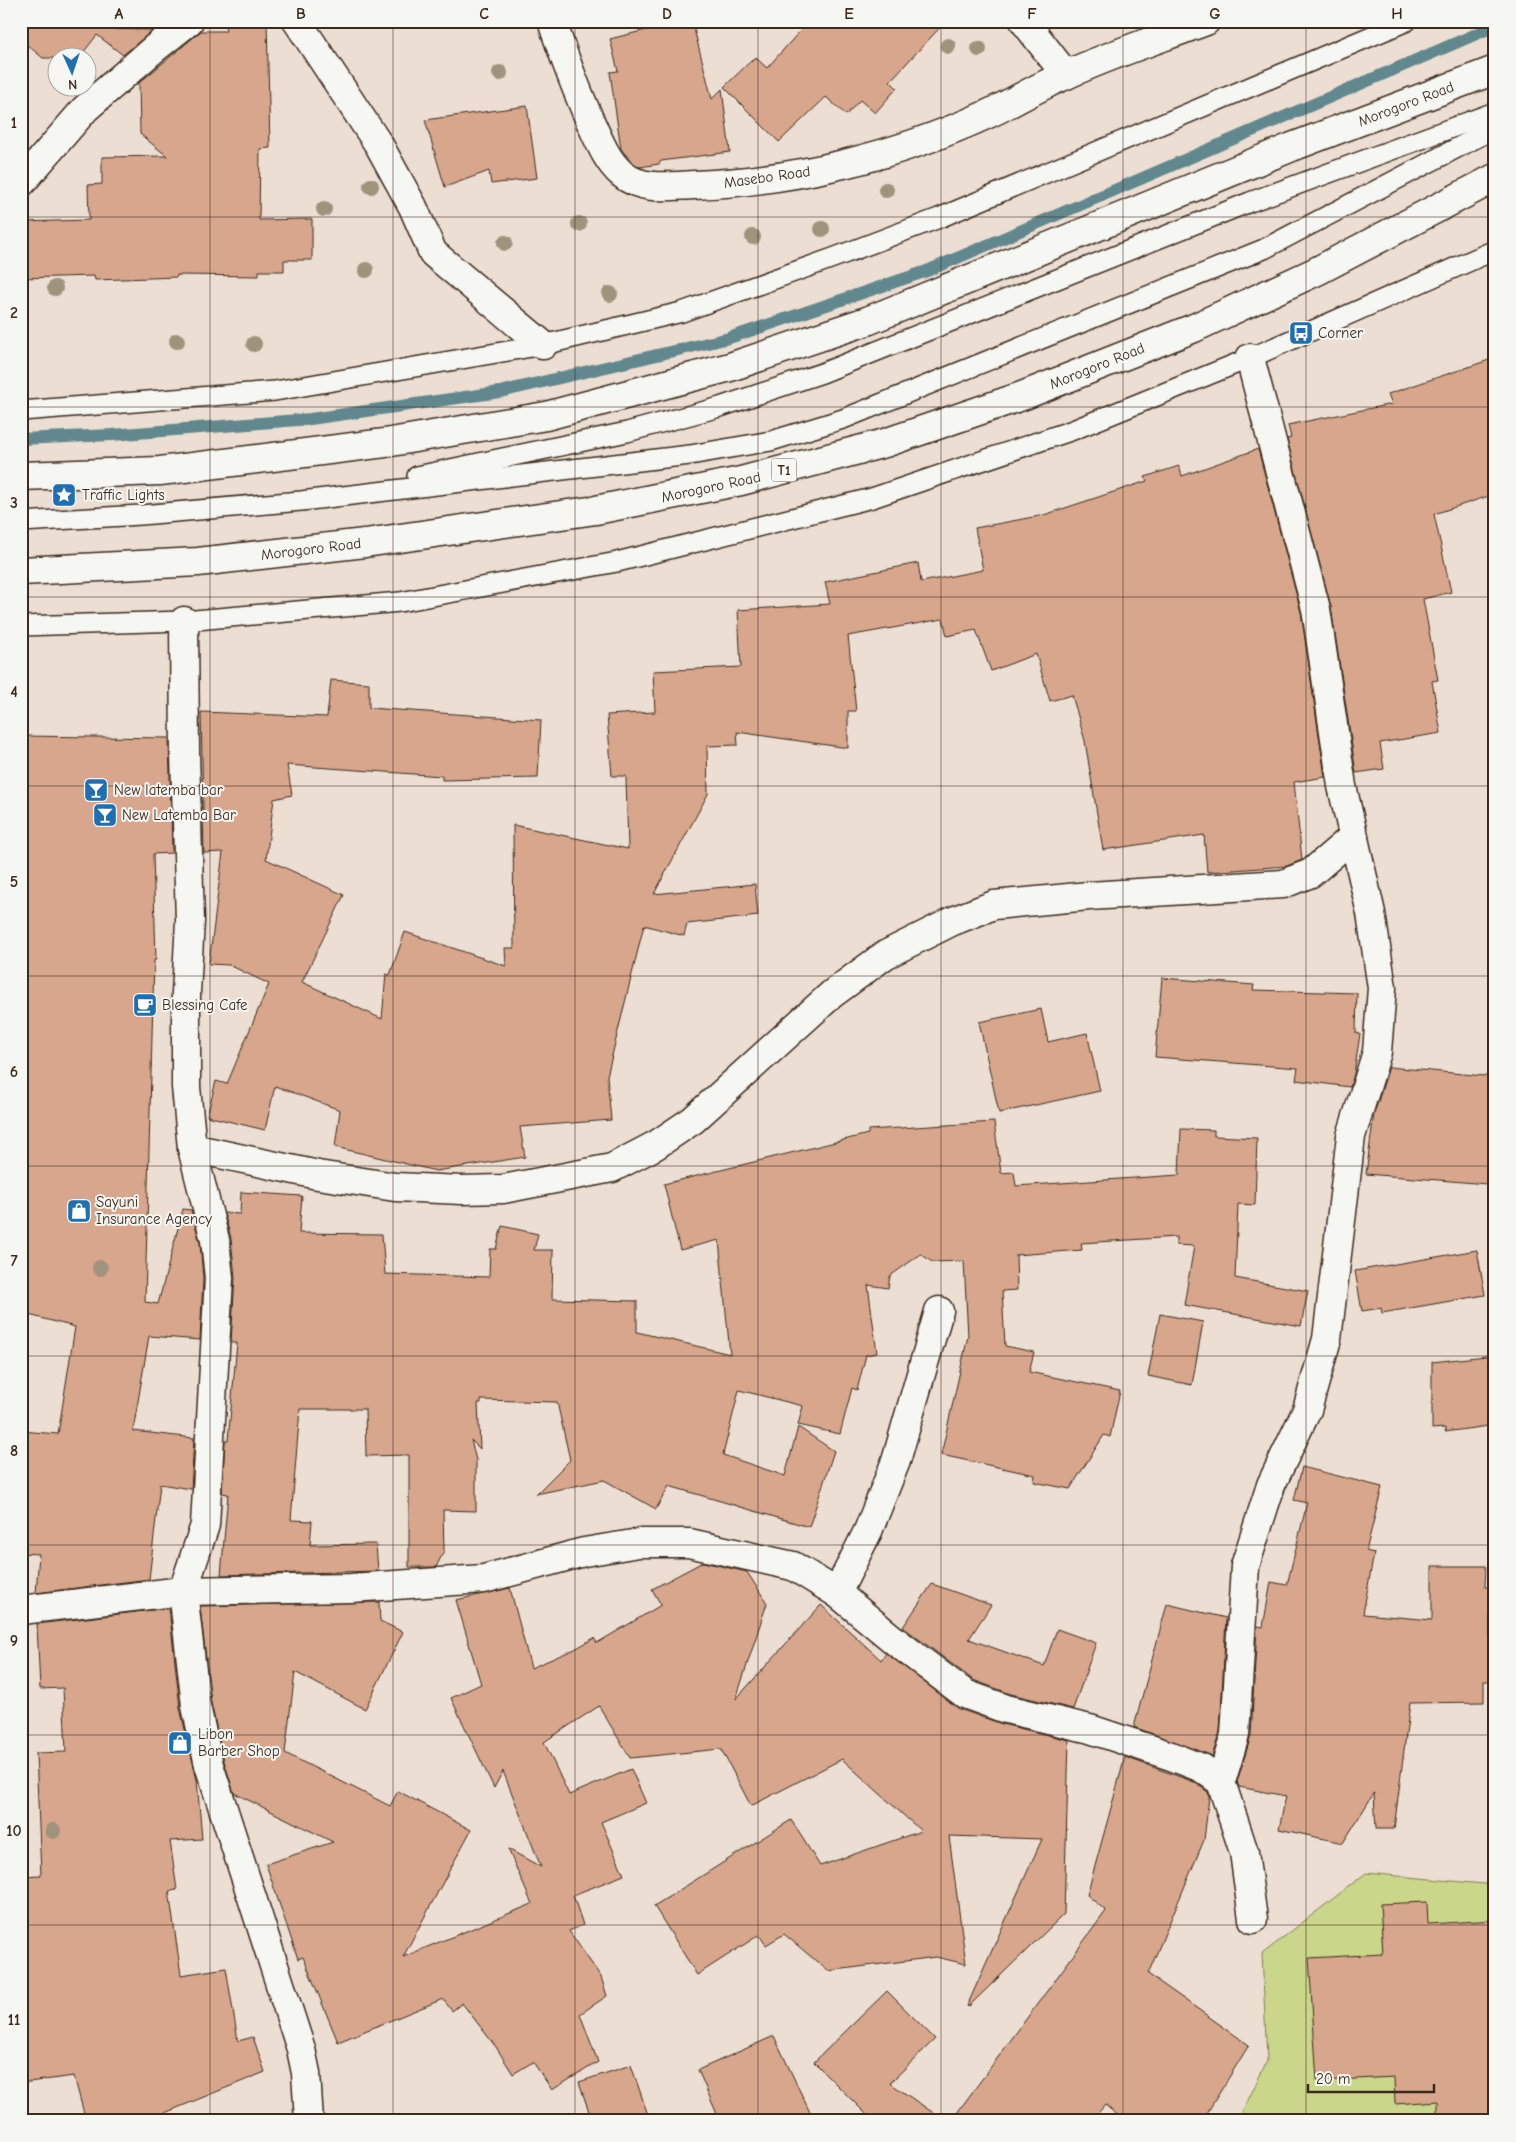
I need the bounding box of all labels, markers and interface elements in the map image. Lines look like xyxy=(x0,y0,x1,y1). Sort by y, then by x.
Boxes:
text: A xyxy=(115,5,124,23)
text: B xyxy=(296,5,306,23)
text: C xyxy=(479,5,489,23)
text: D xyxy=(662,5,672,23)
text: E xyxy=(844,5,854,23)
text: F xyxy=(1027,5,1037,23)
text: G xyxy=(1209,5,1221,23)
text: H xyxy=(1391,5,1403,23)
north arrow xyxy=(48,48,98,98)
text: N xyxy=(68,76,78,93)
street label: Morogoro Road xyxy=(1356,77,1456,131)
text: 1 xyxy=(11,114,17,132)
street label: Masebo Road xyxy=(722,162,812,192)
text: 2 xyxy=(10,304,18,322)
bus stop icon: Corner xyxy=(1288,320,1314,346)
place label: Corner xyxy=(1318,324,1363,342)
street label: Morogoro Road xyxy=(1047,339,1147,393)
road number: T1 xyxy=(772,458,796,482)
street label: Morogoro Road xyxy=(660,468,762,506)
place icon: Traffic Lights xyxy=(51,482,77,508)
place label: Traffic Lights xyxy=(82,486,165,504)
text: 3 xyxy=(10,494,18,512)
street label: Morogoro Road xyxy=(260,534,362,564)
text: 4 xyxy=(10,683,18,701)
bar icon: New latemba bar xyxy=(83,777,109,803)
place label: New latemba bar xyxy=(114,781,223,799)
bar icon: New Latemba Bar xyxy=(92,802,118,828)
place label: New Latemba Bar xyxy=(122,806,236,824)
text: 5 xyxy=(10,873,18,891)
cafe icon: Blessing Cafe xyxy=(132,992,158,1018)
place label: Blessing Cafe xyxy=(162,996,248,1014)
text: 6 xyxy=(10,1063,18,1081)
place label: Sayuni Insurance Agency xyxy=(96,1193,212,1228)
shop icon: Sayuni Insurance Agency xyxy=(66,1198,92,1224)
text: 7 xyxy=(10,1252,18,1270)
text: 8 xyxy=(10,1442,18,1460)
text: 9 xyxy=(10,1632,18,1650)
place label: Libon Barber Shop xyxy=(198,1725,280,1760)
shop icon: Libon Barber Shop xyxy=(167,1730,193,1756)
text: 10 xyxy=(6,1822,22,1840)
text: 11 xyxy=(8,2011,20,2029)
scale bar xyxy=(1308,2062,1435,2094)
text: 20 m xyxy=(1316,2070,1350,2088)

